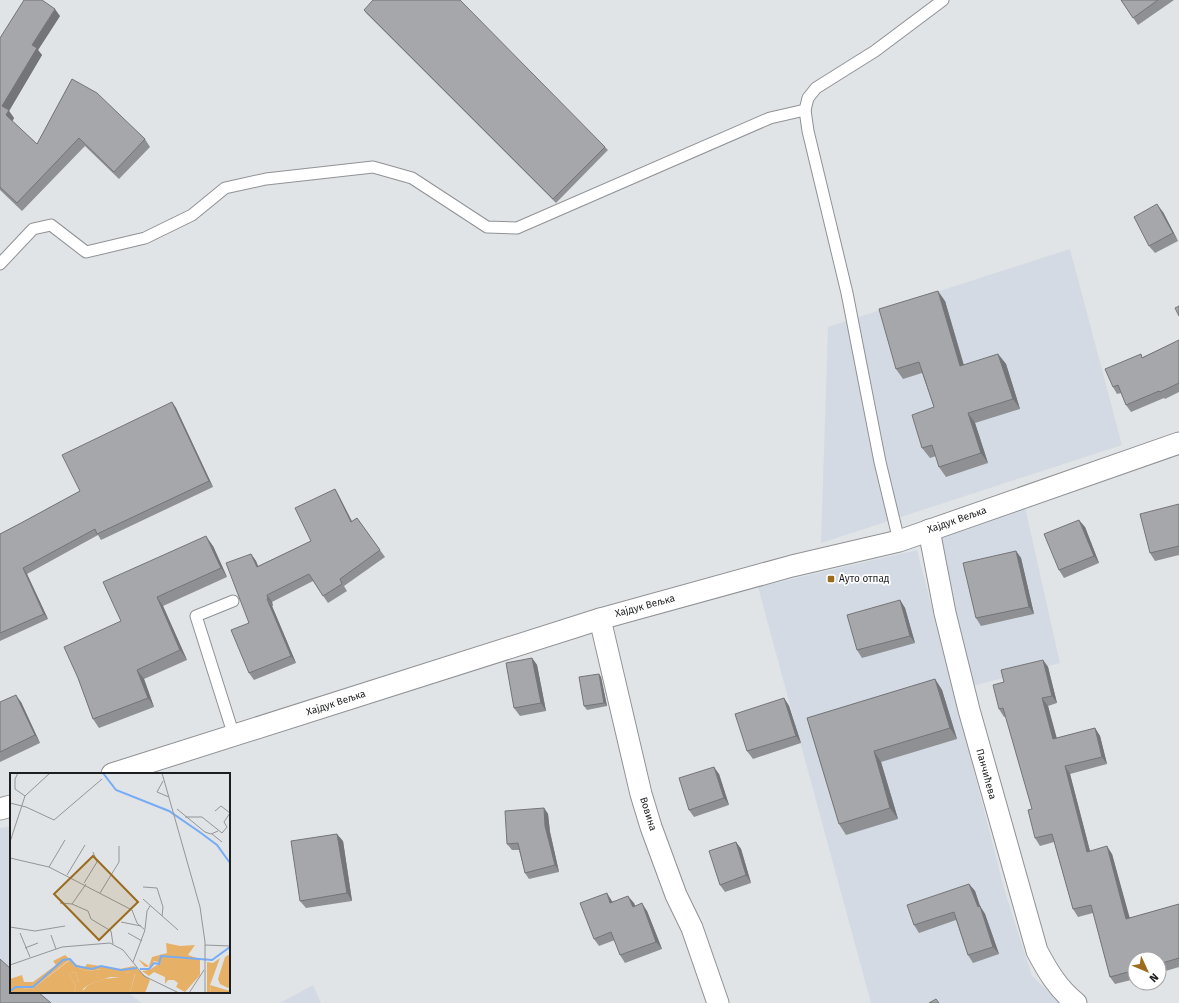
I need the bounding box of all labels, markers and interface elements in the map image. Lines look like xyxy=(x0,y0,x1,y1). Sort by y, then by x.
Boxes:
street label: Хајдук Вељка xyxy=(926,503,988,536)
place label: Ауто отпад xyxy=(839,573,890,585)
marker: Ауто отпад xyxy=(826,574,836,584)
street label: Хајдук Вељка xyxy=(613,591,676,620)
street label: Хајдук Вељка xyxy=(305,687,367,718)
street label: Панчићева xyxy=(973,747,999,801)
inset map xyxy=(10,773,230,993)
street label: Вовина xyxy=(637,796,659,832)
north arrow xyxy=(1127,951,1167,991)
text: N xyxy=(1147,970,1161,985)

